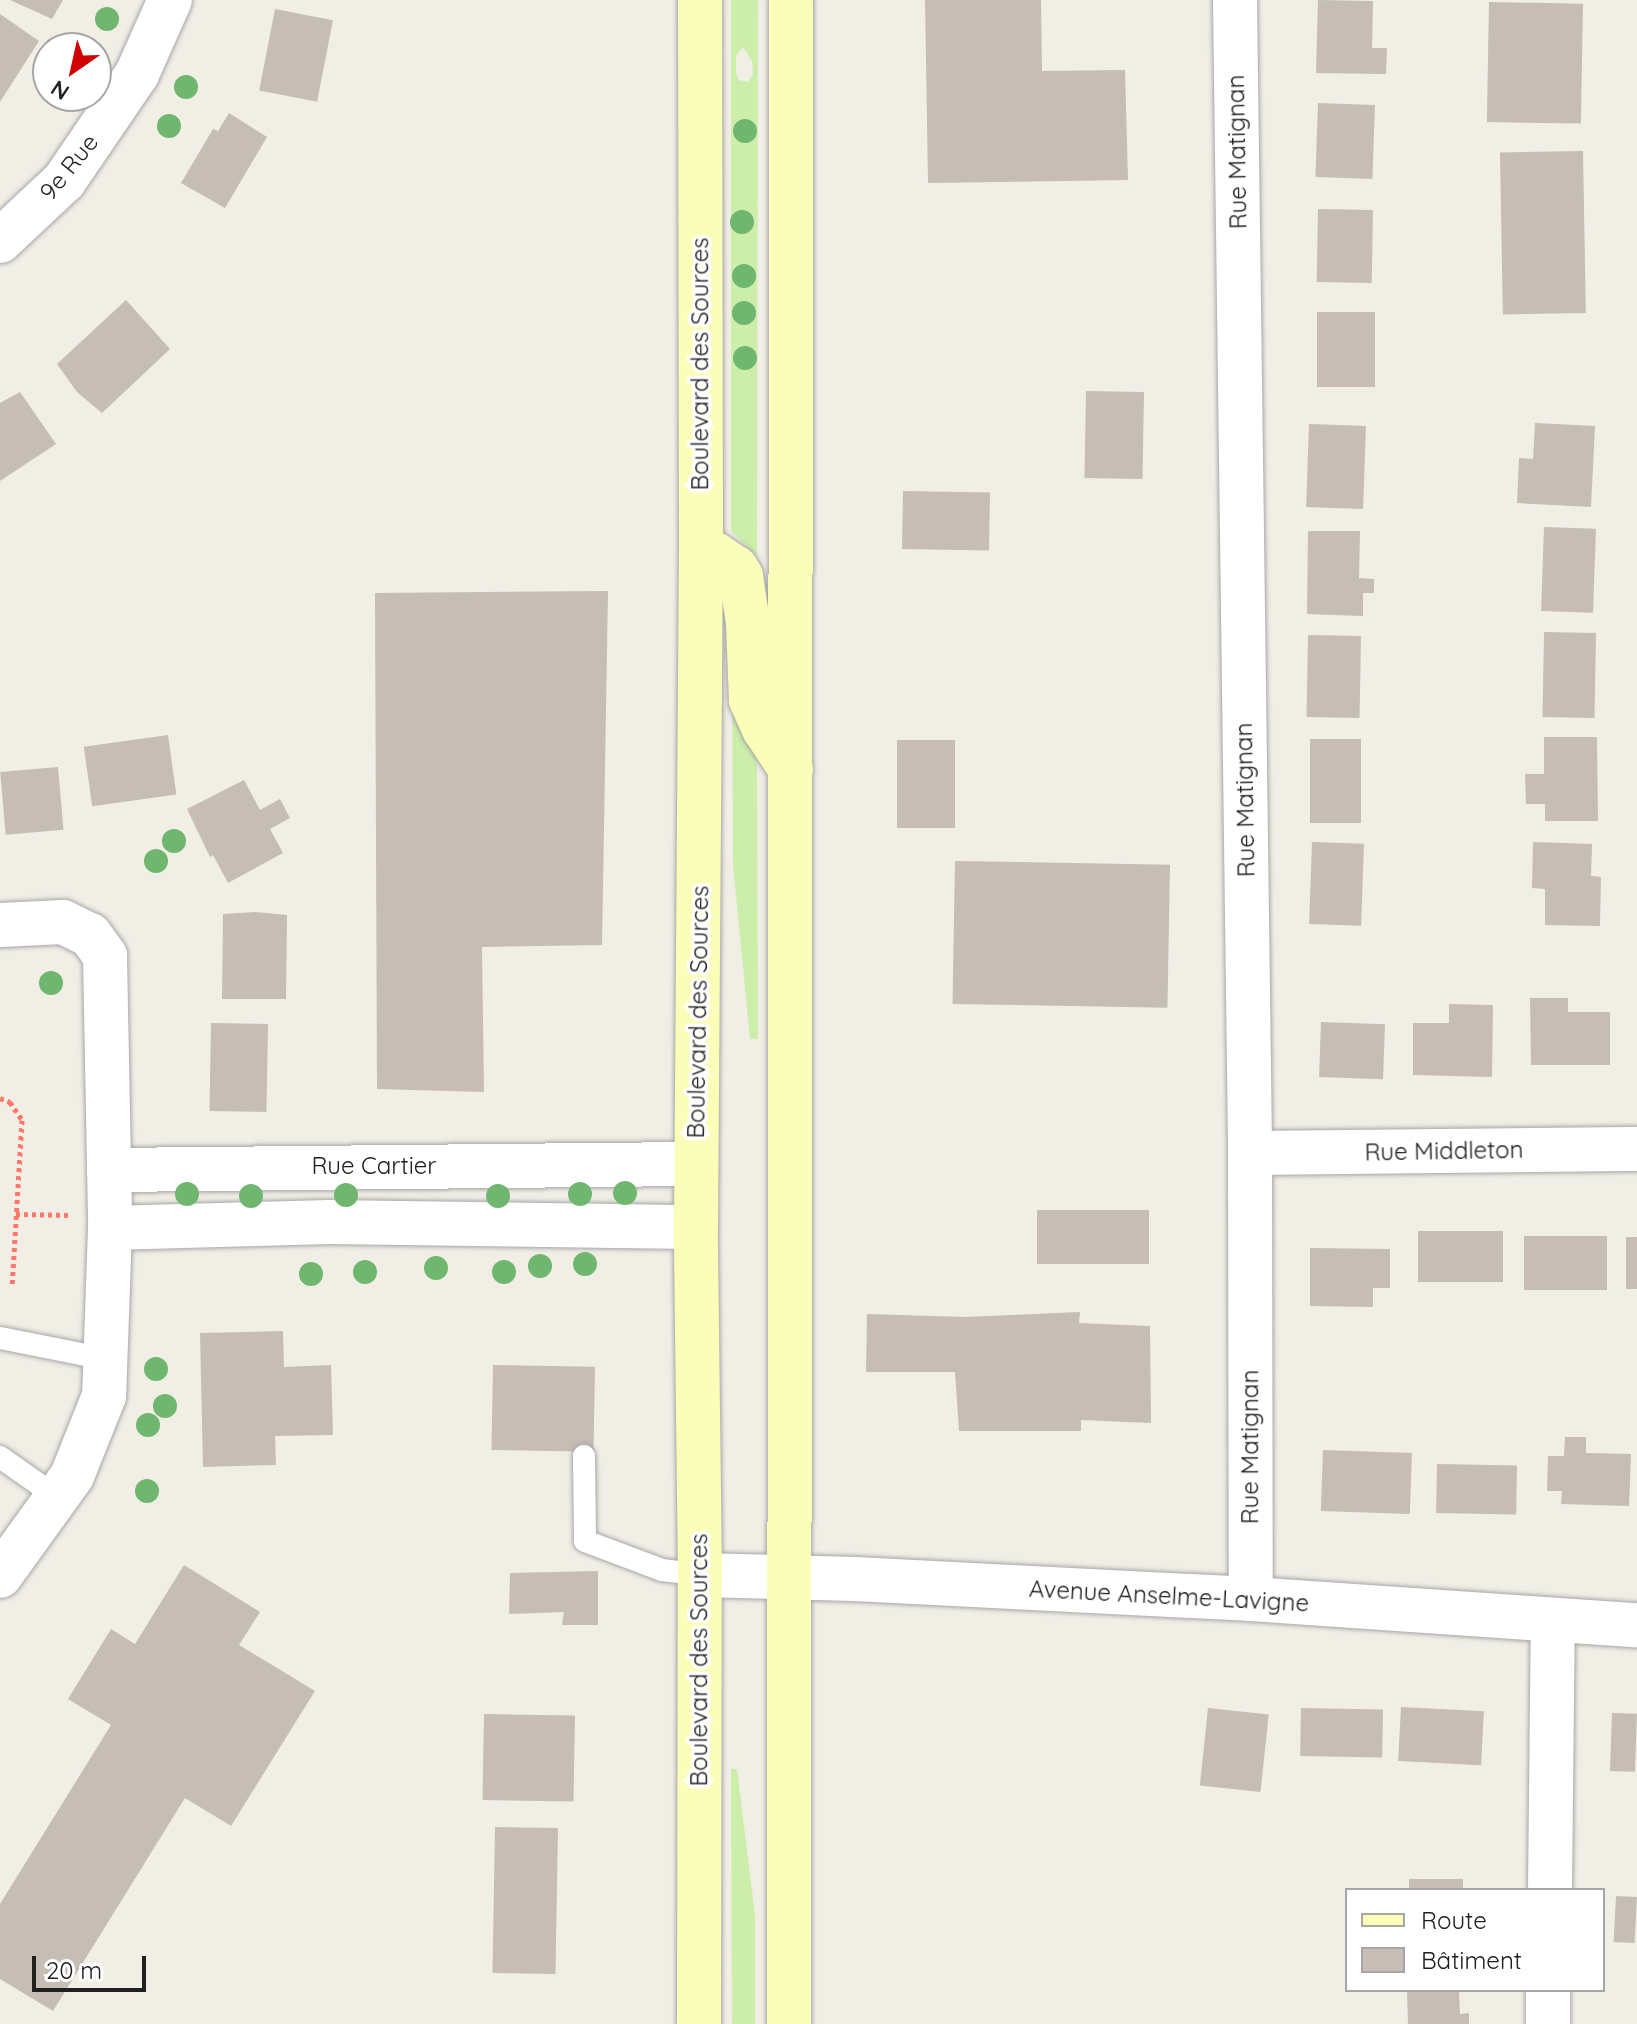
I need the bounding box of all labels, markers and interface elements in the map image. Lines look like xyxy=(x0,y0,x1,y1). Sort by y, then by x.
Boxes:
north arrow xyxy=(32,32,112,112)
text: N xyxy=(45,74,74,106)
street label: Rue Matignan xyxy=(1221,74,1253,230)
street label: 9e Rue xyxy=(34,128,104,206)
street label: Boulevard des Sources xyxy=(686,238,714,490)
street label: Rue Matignan xyxy=(1229,722,1261,878)
street label: Boulevard des Sources xyxy=(681,885,715,1139)
street label: Rue Middleton xyxy=(1364,1135,1524,1167)
street label: Rue Cartier xyxy=(311,1152,437,1180)
street label: Rue Matignan xyxy=(1236,1370,1264,1524)
street label: Boulevard des Sources xyxy=(685,1534,713,1786)
street label: Avenue Anselme-Lavigne xyxy=(1028,1574,1310,1618)
legend xyxy=(1345,1888,1605,1992)
text: Route xyxy=(1421,1905,1487,1935)
scale bar xyxy=(36,1940,150,1990)
text: Bâtiment xyxy=(1421,1945,1522,1975)
text: 20 m xyxy=(46,1955,102,1985)

